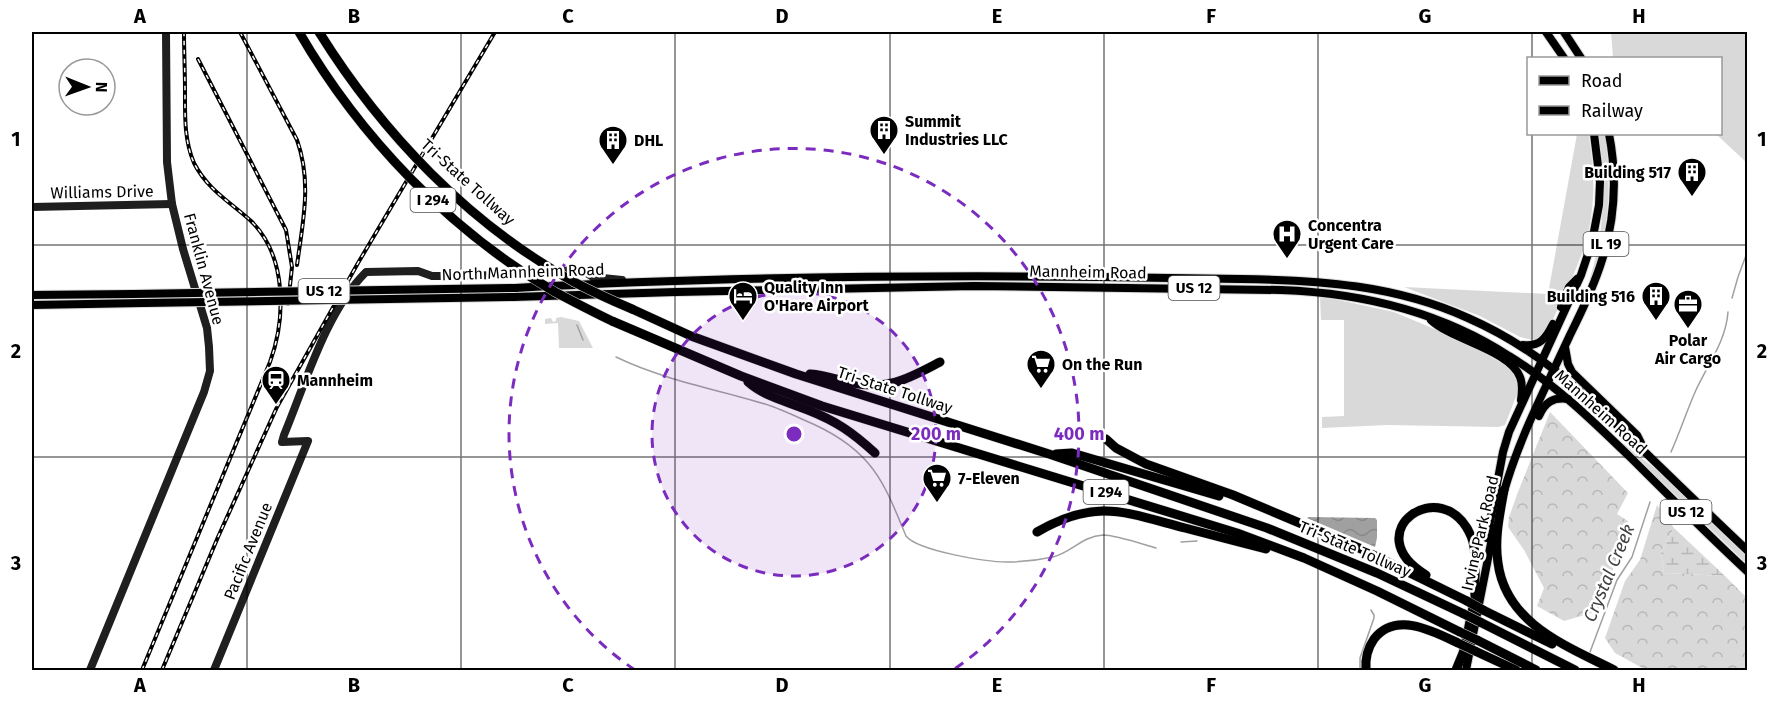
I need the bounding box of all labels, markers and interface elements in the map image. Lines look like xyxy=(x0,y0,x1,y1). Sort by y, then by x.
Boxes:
text: A xyxy=(133,4,147,28)
text: B xyxy=(348,4,360,28)
text: C xyxy=(562,4,574,28)
text: D xyxy=(775,4,789,28)
text: E xyxy=(992,4,1002,28)
text: F xyxy=(1206,4,1216,28)
text: G xyxy=(1419,4,1431,28)
text: H xyxy=(1632,4,1646,28)
north arrow xyxy=(57,57,117,117)
legend xyxy=(1527,57,1722,135)
text: Road xyxy=(1581,70,1623,92)
text: N xyxy=(92,82,111,93)
text: Railway xyxy=(1581,100,1643,122)
place label: Summit Industries LLC xyxy=(905,112,1009,149)
building icon: Summit Industries LLC xyxy=(868,114,900,156)
building icon: DHL xyxy=(597,124,629,166)
text: 1 xyxy=(11,127,21,151)
text: 1 xyxy=(1757,127,1767,151)
place label: DHL xyxy=(634,131,663,150)
street label: Tri-State Tollway xyxy=(417,135,519,229)
building icon: Building 517 xyxy=(1676,156,1708,198)
place label: Building 517 xyxy=(1584,163,1671,182)
street label: Williams Drive xyxy=(50,182,154,202)
road number: I 294 xyxy=(410,188,456,212)
street label: Franklin Avenue xyxy=(180,211,228,327)
place label: Concentra Urgent Care xyxy=(1308,216,1394,253)
hospital icon: Concentra Urgent Care xyxy=(1271,218,1303,260)
road number: IL 19 xyxy=(1584,232,1628,256)
street label: North Mannheim Road xyxy=(441,260,605,284)
street label: Mannheim Road xyxy=(1029,261,1147,283)
road number: US 12 xyxy=(1168,276,1220,300)
place label: Quality Inn O'Hare Airport xyxy=(764,278,870,315)
road number: US 12 xyxy=(298,279,350,303)
hotel icon: Quality Inn O'Hare Airport xyxy=(727,280,759,322)
building icon: Building 516 xyxy=(1640,280,1672,322)
place label: Building 516 xyxy=(1547,287,1635,306)
office icon: Polar Air Cargo xyxy=(1672,288,1704,330)
place label: Polar Air Cargo xyxy=(1654,331,1721,368)
text: 2 xyxy=(11,339,21,363)
text: 2 xyxy=(1757,339,1767,363)
supermarket icon: On the Run xyxy=(1025,348,1057,390)
place label: On the Run xyxy=(1062,355,1142,374)
street label: Tri-State Tollway xyxy=(835,362,955,418)
station icon: Mannheim xyxy=(260,364,292,406)
street label: Mannheim Road xyxy=(1551,366,1651,458)
place label: Mannheim xyxy=(297,371,373,390)
text: 200 m xyxy=(911,423,961,445)
text: 400 m xyxy=(1054,423,1104,445)
centre of rings xyxy=(784,424,804,444)
supermarket icon: 7-Eleven xyxy=(921,462,953,504)
place label: 7-Eleven xyxy=(958,469,1020,488)
street label: Irving Park Road xyxy=(1457,473,1503,593)
road number: I 294 xyxy=(1084,480,1128,504)
street label: Pacific Avenue xyxy=(220,499,276,603)
road number: US 12 xyxy=(1660,500,1712,524)
street label: Tri-State Tollway xyxy=(1296,517,1414,581)
water label: Crystal Creek xyxy=(1579,521,1640,625)
text: 3 xyxy=(10,551,21,575)
text: 3 xyxy=(1756,551,1767,575)
text: A xyxy=(133,673,147,697)
text: B xyxy=(348,673,360,697)
text: C xyxy=(562,673,574,697)
text: D xyxy=(775,673,789,697)
text: E xyxy=(992,673,1002,697)
text: F xyxy=(1206,673,1216,697)
text: G xyxy=(1419,673,1431,697)
text: H xyxy=(1632,673,1646,697)

